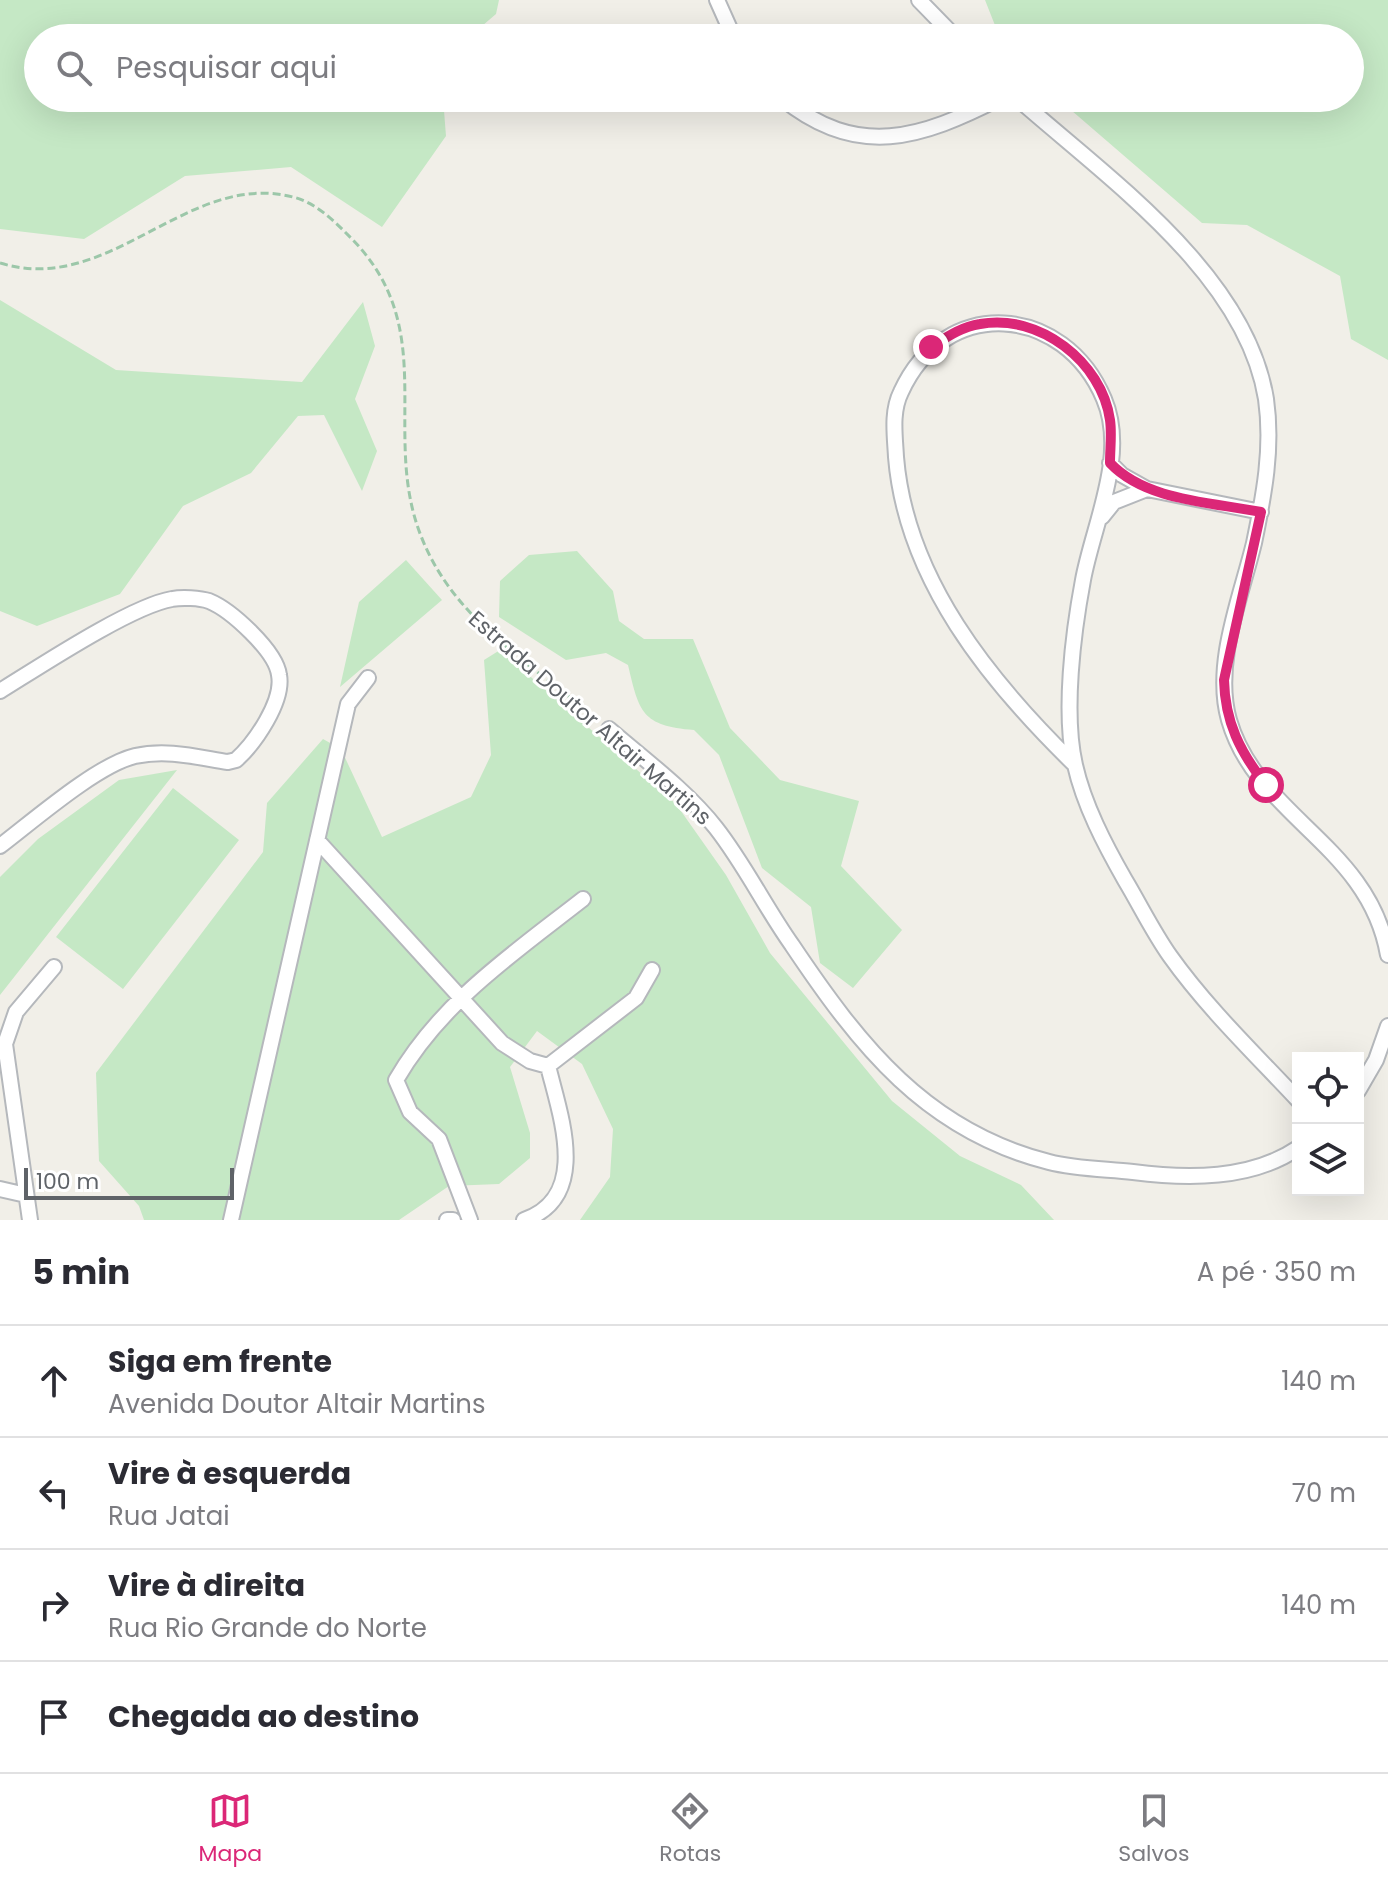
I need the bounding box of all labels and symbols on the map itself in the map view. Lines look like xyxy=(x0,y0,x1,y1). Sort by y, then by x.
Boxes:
route end xyxy=(913,329,949,365)
street label: Estrada Doutor Altair Martins xyxy=(462,604,718,832)
route start xyxy=(1248,767,1284,803)
scale bar xyxy=(24,1164,234,1200)

